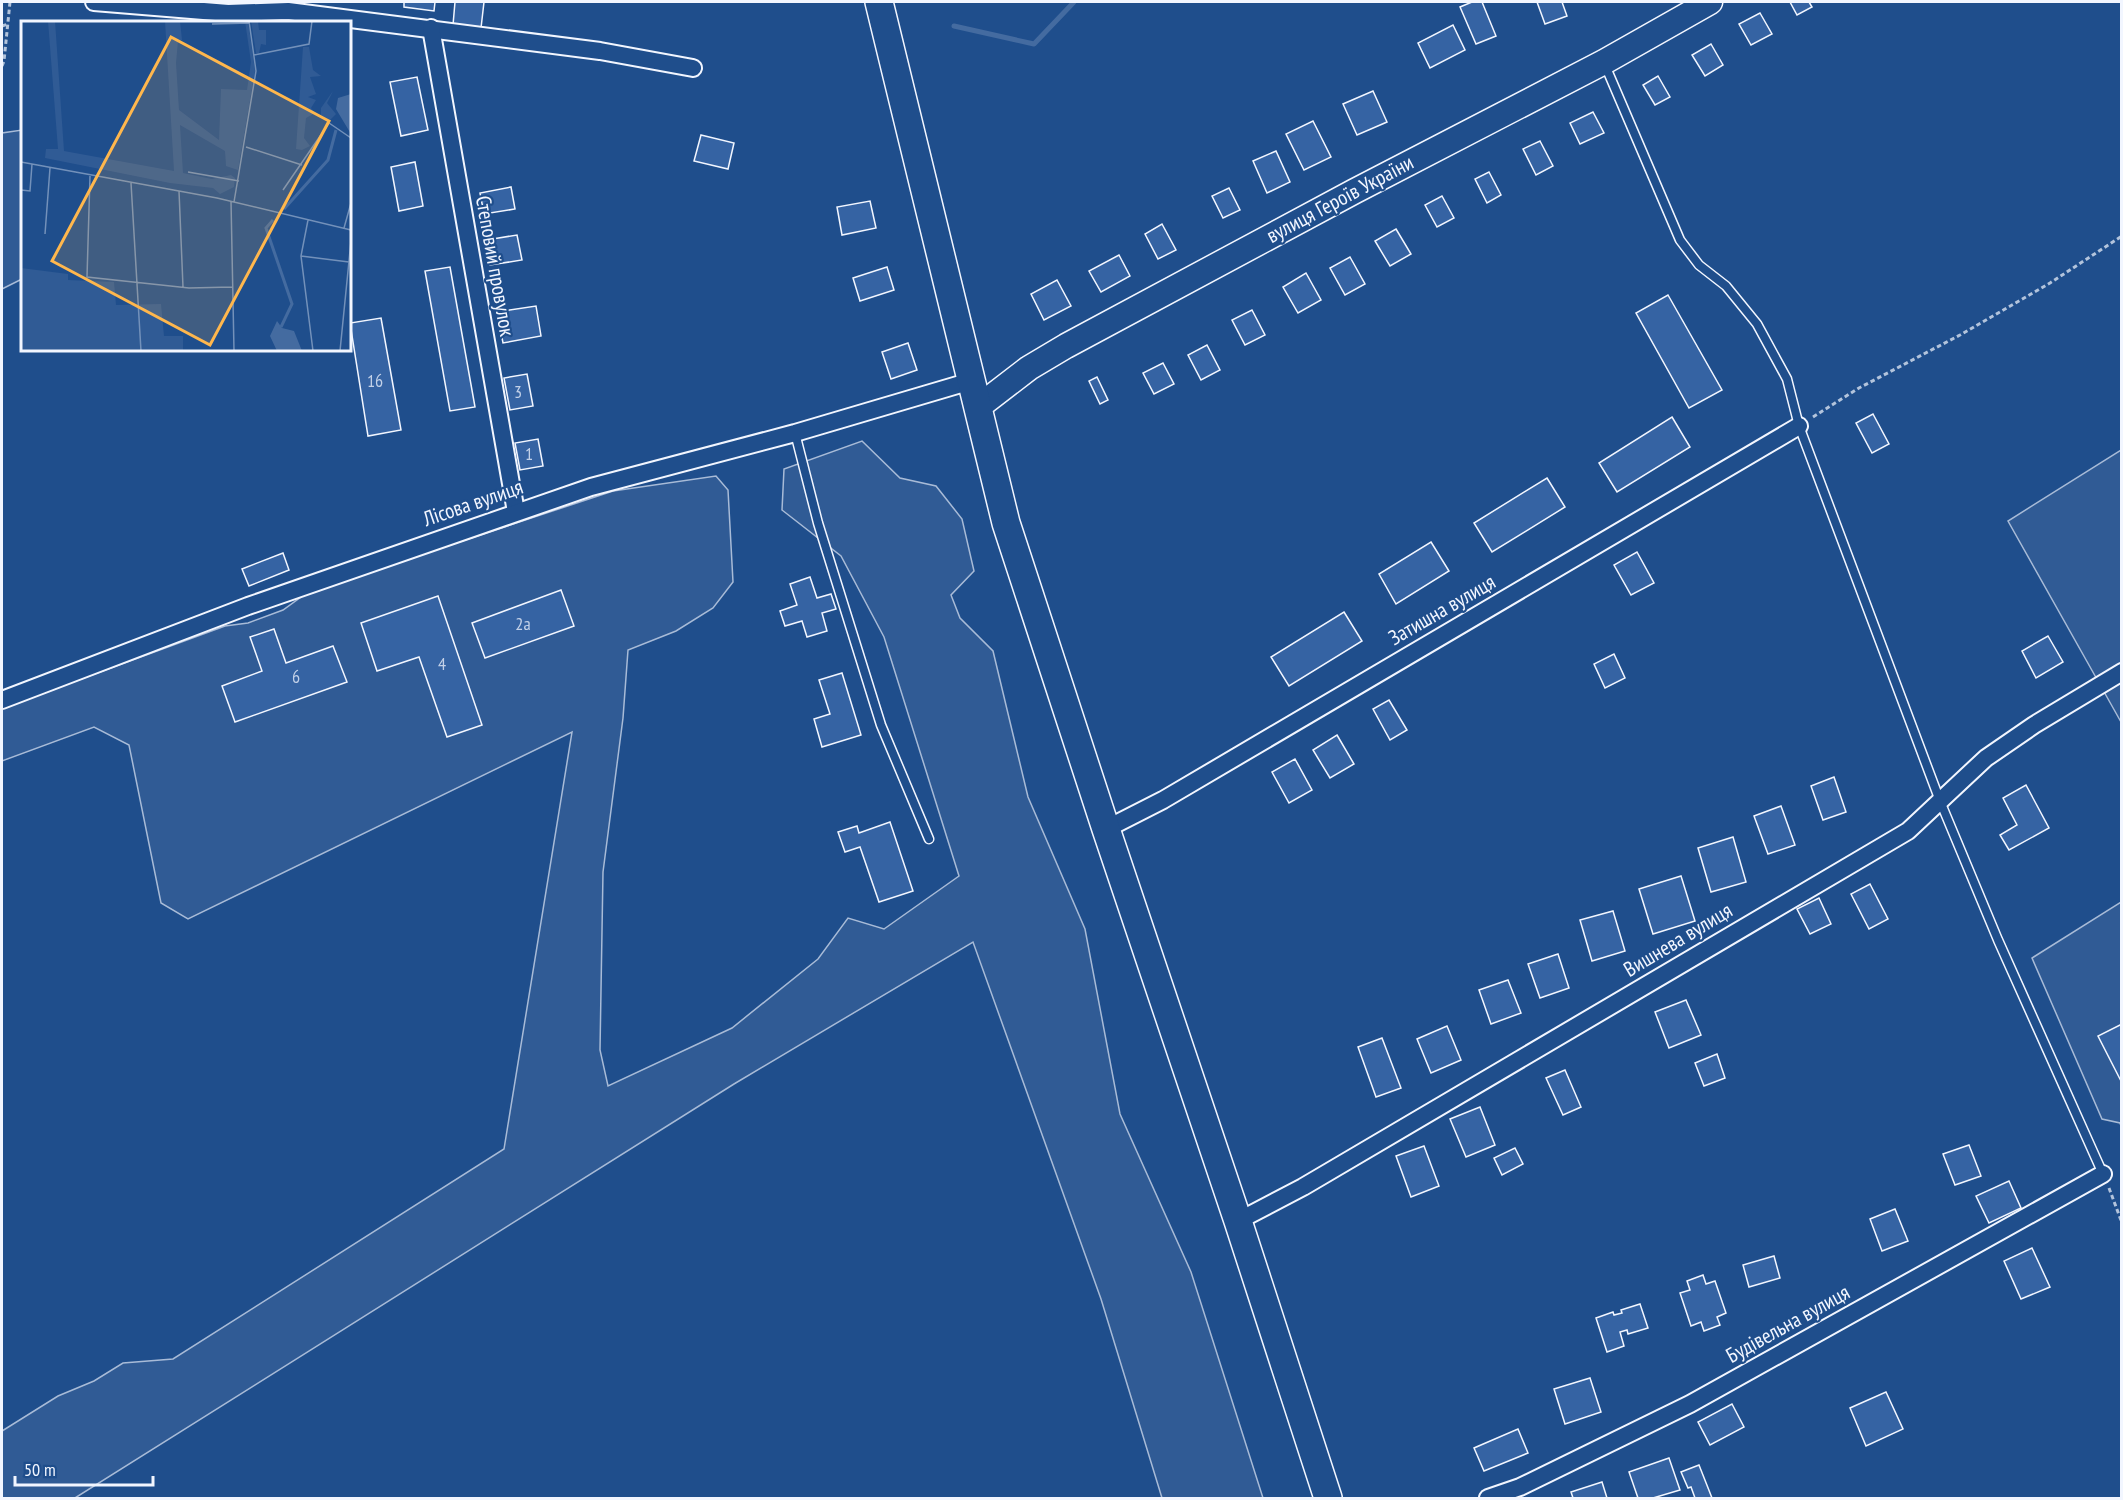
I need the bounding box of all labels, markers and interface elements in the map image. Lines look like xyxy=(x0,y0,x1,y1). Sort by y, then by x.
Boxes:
inset map xyxy=(21,21,351,351)
street label: вулиця Героїв України xyxy=(1262,148,1418,249)
street label: Степовий провулок xyxy=(470,194,521,338)
house number: 16 xyxy=(367,369,383,392)
house number: 3 xyxy=(514,380,522,403)
house number: 1 xyxy=(525,442,533,465)
street label: Лісова вулиця xyxy=(418,473,526,533)
street label: Затишна вулиця xyxy=(1383,568,1500,651)
house number: 2а xyxy=(515,612,531,635)
house number: 4 xyxy=(438,652,446,675)
house number: 6 xyxy=(292,665,300,688)
street label: Вишнева вулиця xyxy=(1619,897,1737,983)
street label: Будівельна вулиця xyxy=(1721,1278,1854,1369)
scale bar xyxy=(15,1449,153,1487)
text: 50 m xyxy=(24,1458,56,1481)

